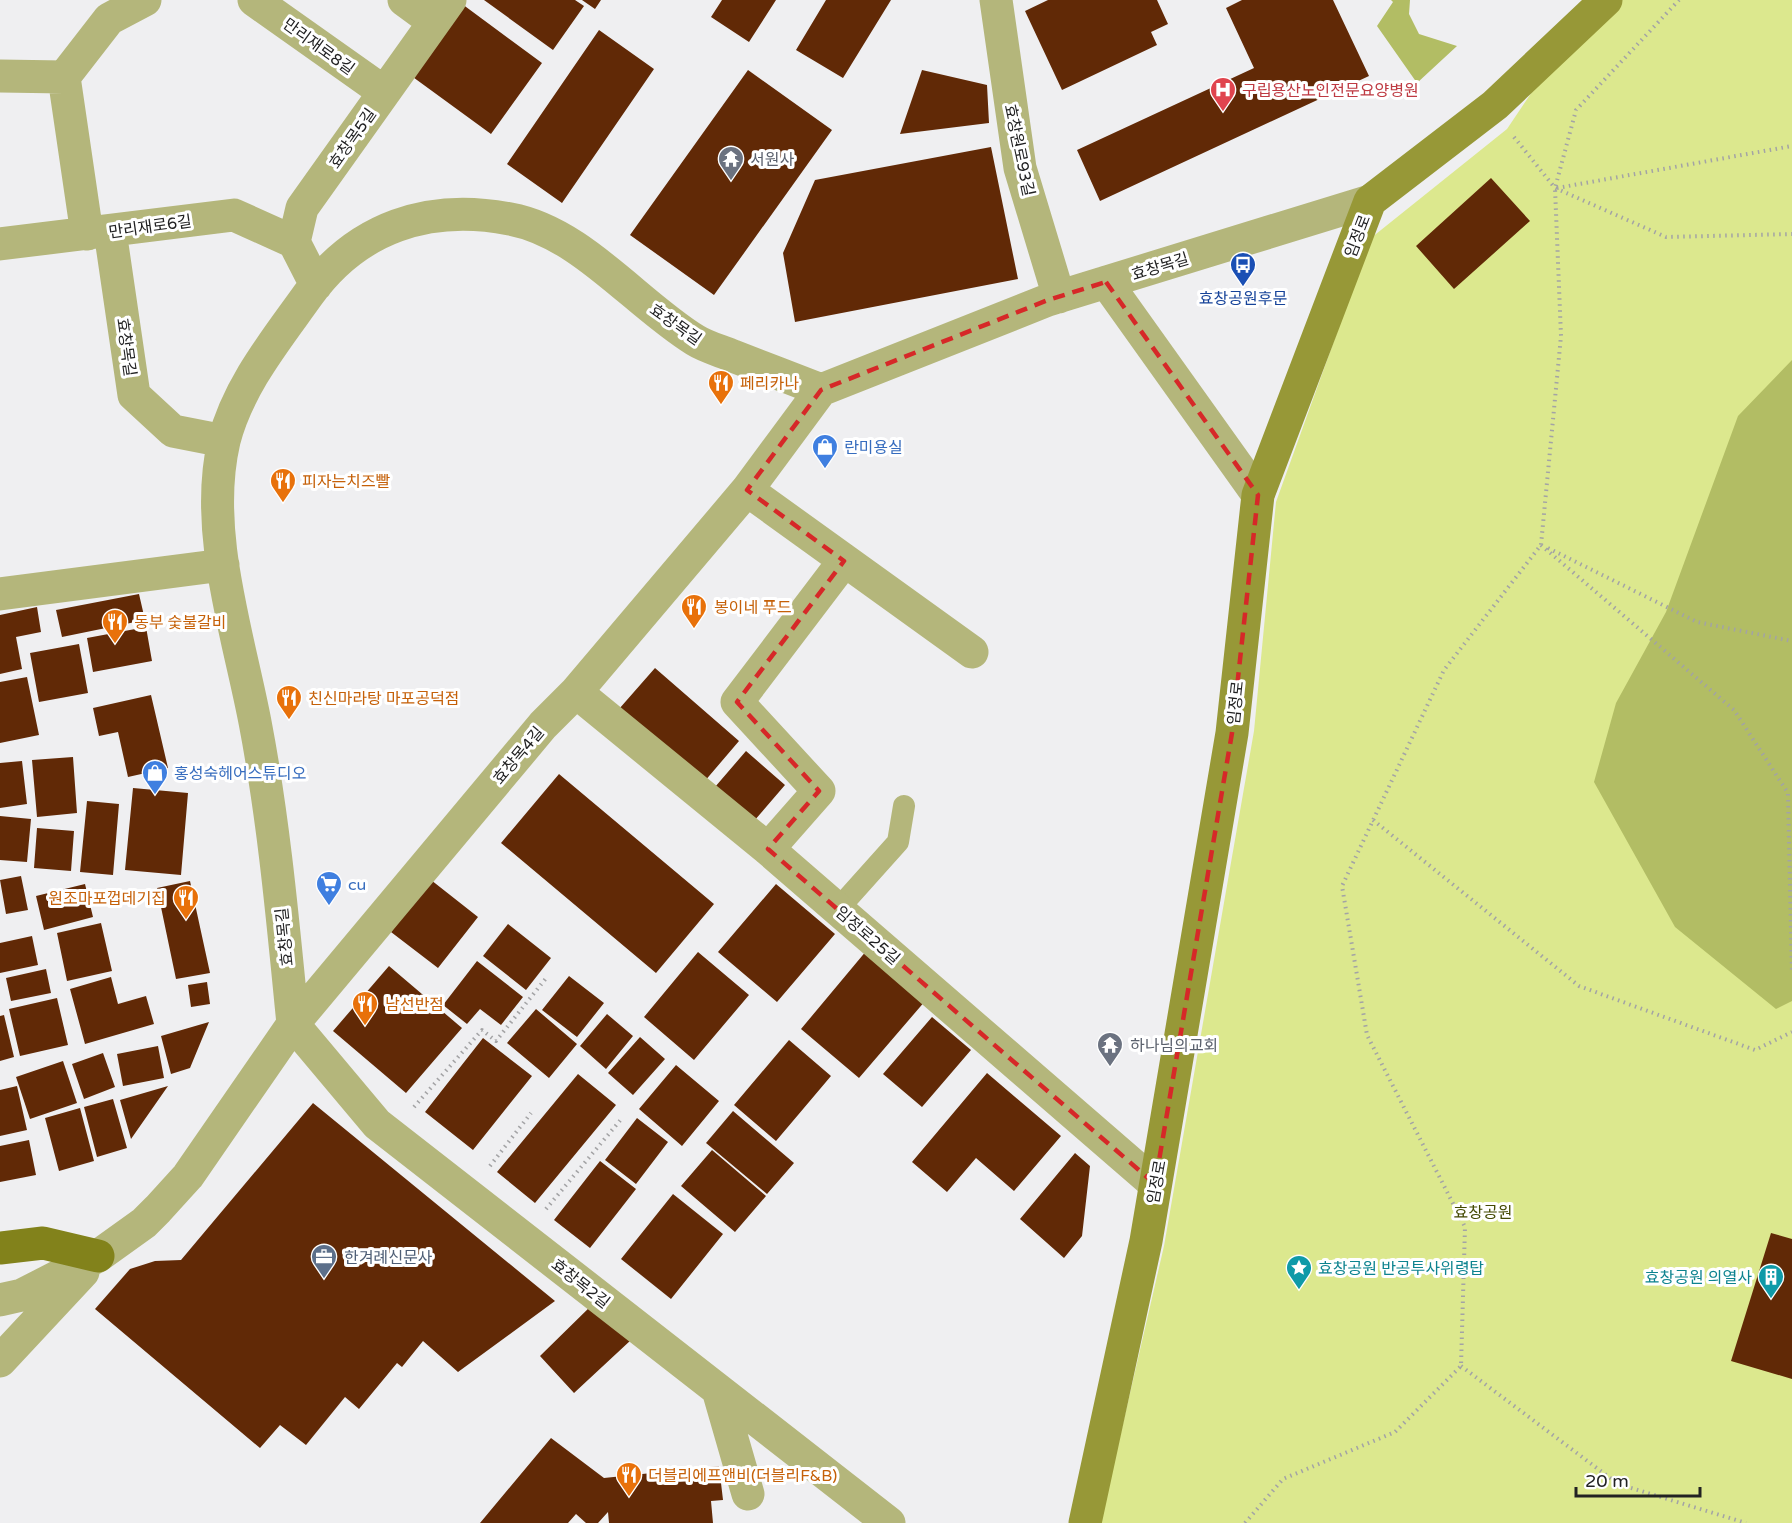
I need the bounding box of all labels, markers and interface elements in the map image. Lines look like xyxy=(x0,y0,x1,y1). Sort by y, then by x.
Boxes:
street label: 만리재로8길 xyxy=(279,14,358,79)
hospital icon: 구립용산노인전문요양병원 xyxy=(1208,75,1238,113)
place label: 구립용산노인전문요양병원 xyxy=(1242,81,1419,101)
street label: 효창원로93길 xyxy=(999,102,1039,198)
street label: 효창목5길 xyxy=(325,105,381,173)
temple icon: 서원사 xyxy=(716,144,746,182)
place label: 서원사 xyxy=(750,150,794,170)
street label: 만리재로6길 xyxy=(107,211,193,243)
street label: 임정로 xyxy=(1341,212,1375,261)
street label: 효창목길 xyxy=(1129,249,1191,285)
bus stop icon: 효창공원후문 xyxy=(1228,250,1258,288)
place label: 효창공원후문 xyxy=(1199,289,1287,309)
street label: 효창목길 xyxy=(646,300,705,350)
street label: 효창목길 xyxy=(112,317,140,378)
restaurant icon: 페리카나 xyxy=(706,368,736,406)
place label: 페리카나 xyxy=(740,374,799,394)
shop icon: 란미용실 xyxy=(810,432,840,470)
place label: 란미용실 xyxy=(844,438,903,458)
restaurant icon: 피자는치즈빨 xyxy=(268,466,298,504)
place label: 피자는치즈빨 xyxy=(302,472,391,492)
restaurant icon: 봉이네 푸드 xyxy=(679,592,709,630)
place label: 봉이네 푸드 xyxy=(714,598,792,618)
restaurant icon: 동부 숯불갈비 xyxy=(100,607,130,645)
place label: 동부 숯불갈비 xyxy=(134,613,226,633)
street label: 임정로 xyxy=(1224,680,1248,726)
restaurant icon: 친신마라탕 마포공덕점 xyxy=(274,683,304,721)
place label: 친신마라탕 마포공덕점 xyxy=(308,689,459,709)
street label: 효창목4길 xyxy=(489,723,549,788)
shop icon: 홍성숙헤어스튜디오 xyxy=(140,758,170,796)
place label: 홍성숙헤어스튜디오 xyxy=(174,764,306,784)
supermarket icon: cu xyxy=(314,869,344,907)
place label: cu xyxy=(348,875,366,895)
restaurant icon: 원조마포껍데기집 xyxy=(171,883,201,921)
place label: 원조마포껍데기집 xyxy=(48,889,166,909)
street label: 임정로25길 xyxy=(831,902,904,969)
street label: 효창목길 xyxy=(272,907,298,967)
restaurant icon: 남선반점 xyxy=(350,989,380,1027)
place label: 남선반점 xyxy=(385,995,444,1015)
temple icon: 하나님의교회 xyxy=(1095,1030,1125,1068)
place label: 하나님의교회 xyxy=(1130,1036,1218,1056)
street label: 임정로 xyxy=(1143,1158,1171,1206)
park label: 효창공원 xyxy=(1454,1203,1512,1223)
office icon: 한겨례신문사 xyxy=(309,1242,339,1280)
place label: 한겨례신문사 xyxy=(344,1248,433,1268)
place icon: 효창공원 반공투사위령탑 xyxy=(1284,1253,1314,1291)
street label: 효창목2길 xyxy=(547,1255,614,1313)
place label: 효창공원 반공투사위령탑 xyxy=(1318,1259,1484,1279)
building icon: 효창공원 의열사 xyxy=(1756,1262,1786,1300)
place label: 효창공원 의열사 xyxy=(1645,1268,1752,1288)
restaurant icon: 더블리에프앤비(더블리F&B) xyxy=(614,1460,644,1498)
scale bar xyxy=(1576,1460,1700,1498)
place label: 더블리에프앤비(더블리F&B) xyxy=(648,1466,837,1486)
text: 20 m xyxy=(1585,1470,1629,1492)

